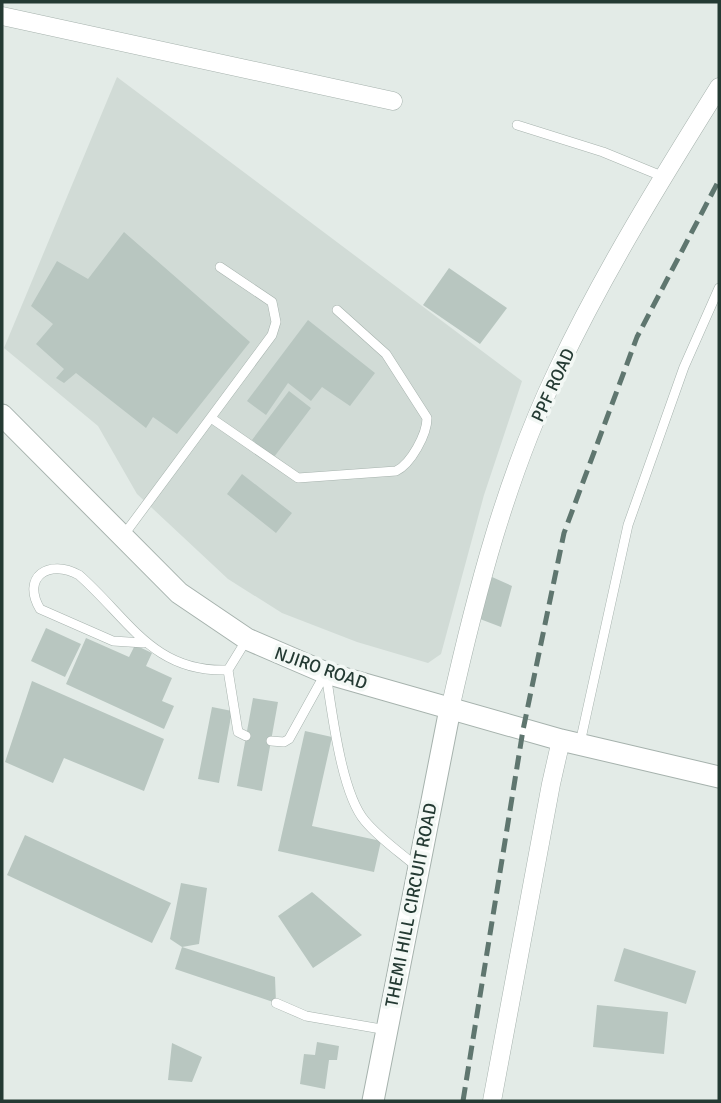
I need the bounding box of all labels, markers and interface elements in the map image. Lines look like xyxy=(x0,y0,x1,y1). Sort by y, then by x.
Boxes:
street label: PPF ROAD xyxy=(526,345,580,425)
street label: NJIRO ROAD xyxy=(272,642,370,694)
street label: THEMI HILL CIRCUIT ROAD xyxy=(380,801,442,1009)

